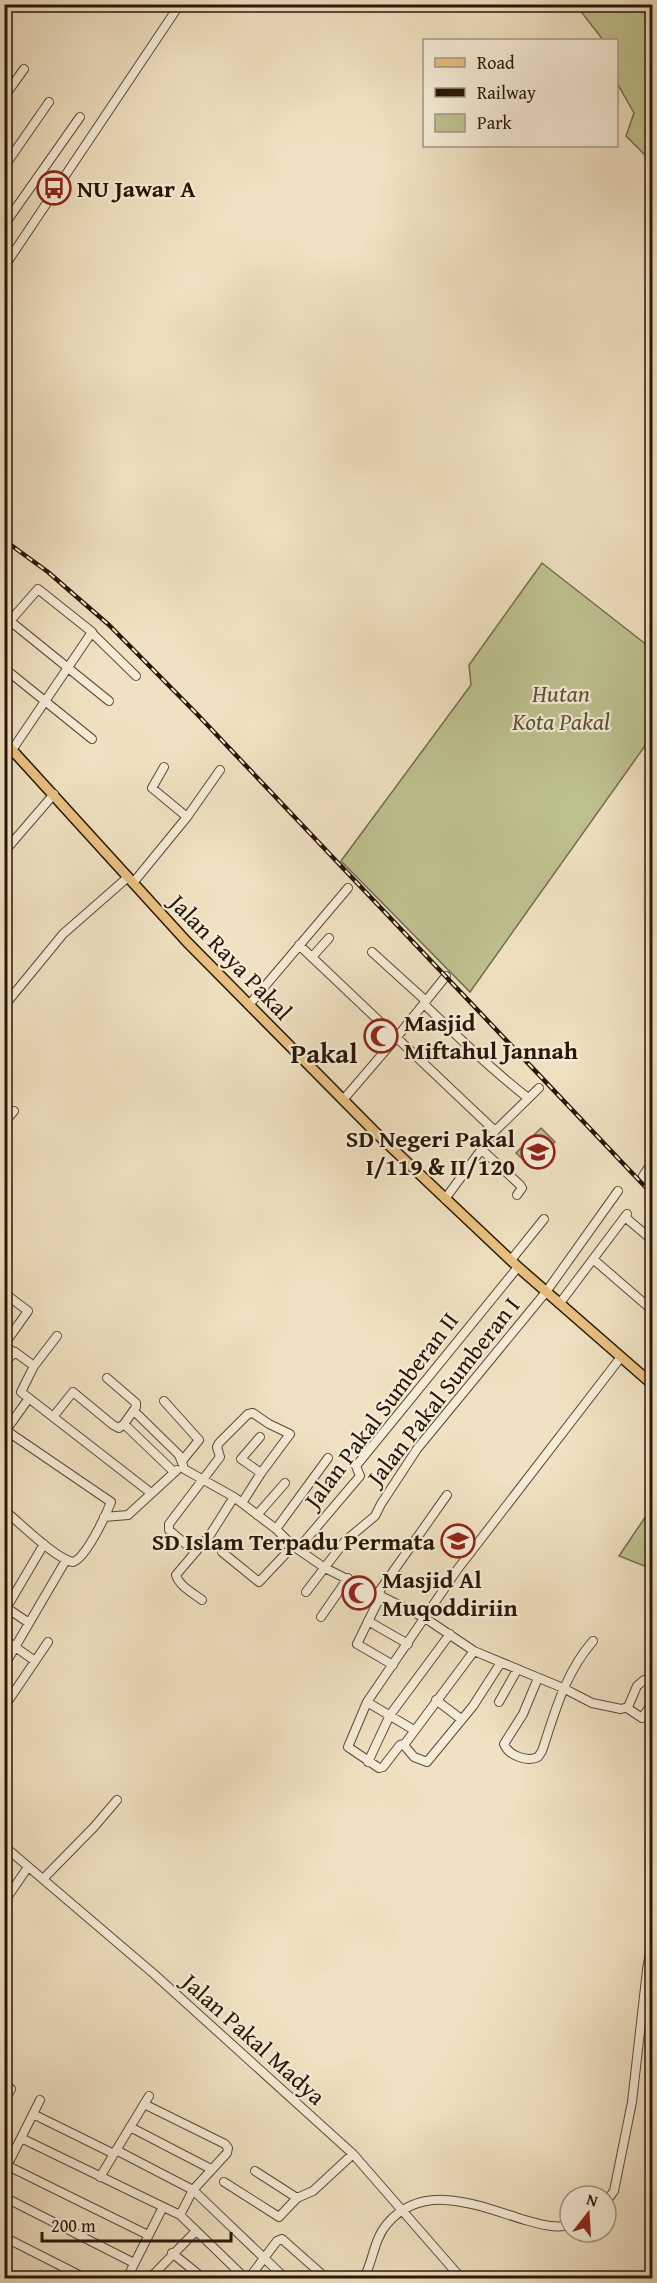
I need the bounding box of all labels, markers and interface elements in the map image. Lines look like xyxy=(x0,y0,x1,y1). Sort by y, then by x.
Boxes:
legend xyxy=(423,39,618,147)
text: Road xyxy=(477,49,515,76)
text: Railway xyxy=(477,79,536,106)
text: Park xyxy=(477,109,513,136)
bus stop icon: NU Jawar A xyxy=(36,170,72,206)
place label: NU Jawar A xyxy=(77,171,196,206)
park label: Hutan Kota Pakal xyxy=(511,676,610,739)
street label: Jalan Raya Pakal xyxy=(159,884,301,1028)
place label: Masjid Miftahul Jannah xyxy=(404,1005,578,1068)
mosque icon: Masjid Miftahul Jannah xyxy=(363,1018,399,1054)
district label: Pakal xyxy=(290,1033,358,1073)
place label: SD Negeri Pakal I/119 & II/120 xyxy=(346,1121,516,1184)
school or university icon: SD Negeri Pakal I/119 & II/120 xyxy=(520,1134,556,1170)
street label: Jalan Pakal Sumberan I xyxy=(356,1289,528,1495)
street label: Jalan Pakal Sumberan II xyxy=(294,1304,467,1518)
school or university icon: SD Islam Terpadu Permata xyxy=(440,1523,476,1559)
place label: SD Islam Terpadu Permata xyxy=(152,1524,436,1559)
place label: Masjid Al Muqoddiriin xyxy=(382,1562,518,1625)
mosque icon: Masjid Al Muqoddiriin xyxy=(341,1575,377,1611)
street label: Jalan Pakal Madya xyxy=(172,1963,334,2113)
north arrow xyxy=(558,2184,618,2244)
text: N xyxy=(584,2187,601,2213)
scale bar xyxy=(42,2205,231,2243)
text: 200 m xyxy=(51,2212,96,2239)

